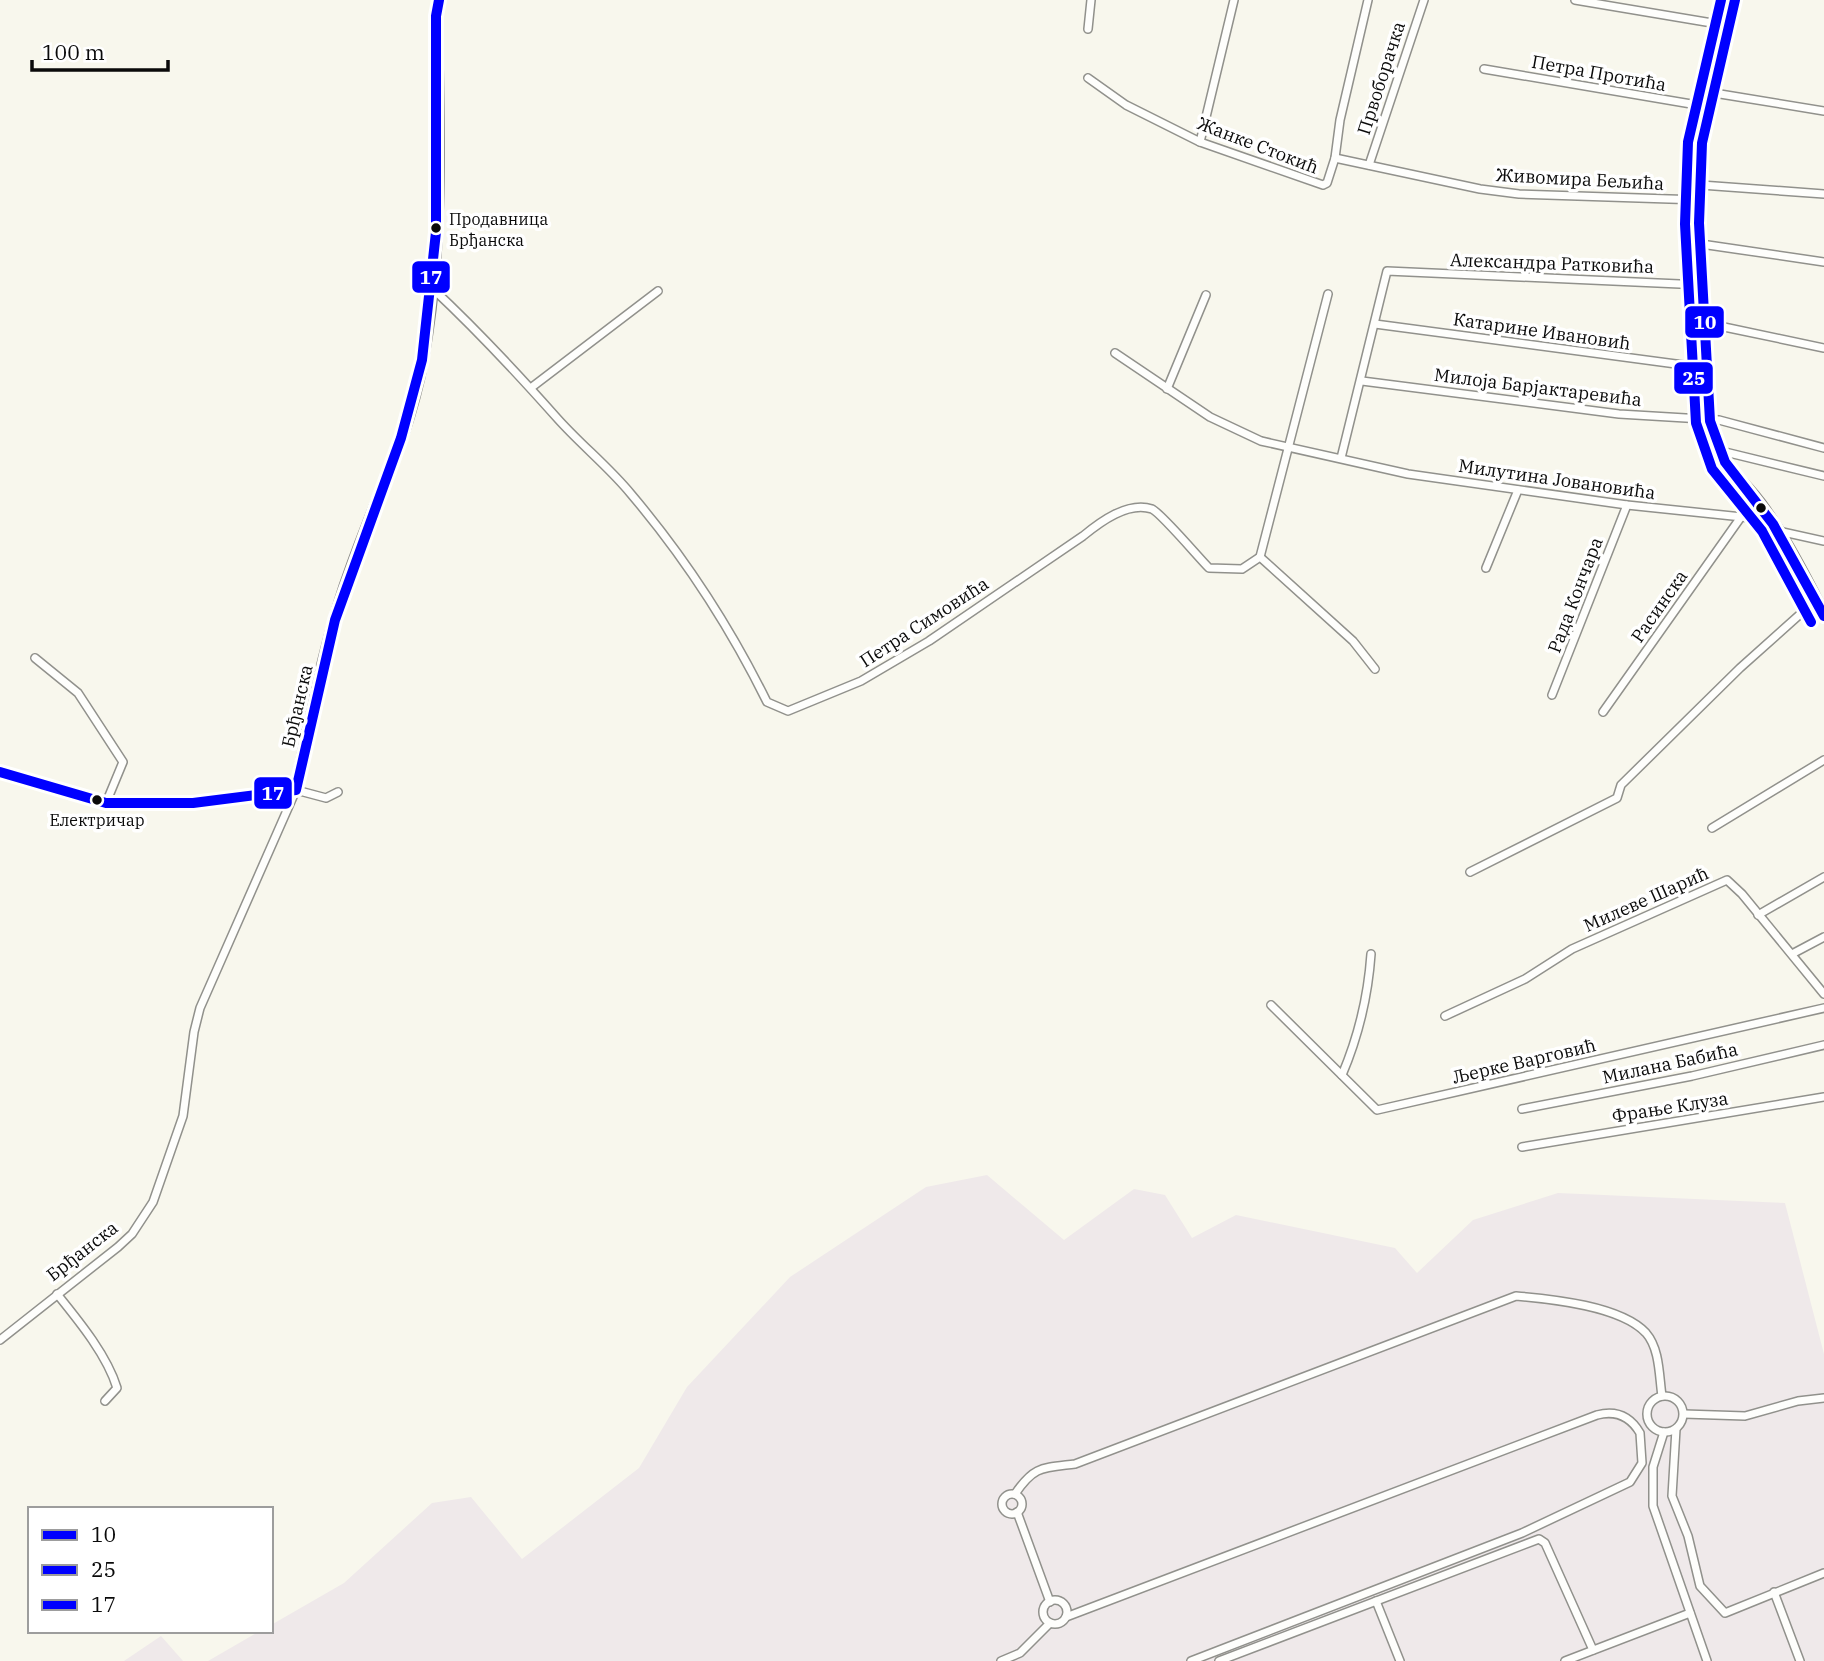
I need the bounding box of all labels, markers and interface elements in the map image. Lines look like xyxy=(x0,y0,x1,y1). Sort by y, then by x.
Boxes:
street label: Првоборачка xyxy=(1352,18,1410,137)
scale bar xyxy=(32,28,168,72)
text: 100 m xyxy=(42,38,105,66)
street label: Петра Протића xyxy=(1530,50,1668,96)
street label: Жанке Стокић xyxy=(1194,111,1322,179)
street label: Живомира Бељића xyxy=(1495,163,1665,195)
place label: Продавница Брђанска xyxy=(449,209,548,250)
marker: Продавница Брђанска xyxy=(429,221,443,235)
street label: Александра Ратковића xyxy=(1450,248,1655,278)
line badge: 17 xyxy=(411,260,451,294)
text: 17 xyxy=(420,265,442,289)
line badge: 10 xyxy=(1684,305,1725,339)
street label: Катарине Ивановић xyxy=(1452,307,1632,355)
text: 10 xyxy=(1694,310,1716,334)
line badge: 25 xyxy=(1673,361,1714,395)
street label: Милоја Барјактаревића xyxy=(1433,363,1643,411)
text: 25 xyxy=(1683,366,1705,390)
street label: Милутина Јовановића xyxy=(1457,454,1657,504)
unlabelled marker xyxy=(1754,501,1768,515)
street label: Рада Кончара xyxy=(1542,534,1608,656)
street label: Расинска xyxy=(1626,565,1692,647)
street label: Петра Симовића xyxy=(855,572,993,672)
street label: Брђанска xyxy=(276,662,318,750)
line badge: 17 xyxy=(253,776,293,810)
text: 17 xyxy=(262,781,284,805)
marker: Електричар xyxy=(90,793,104,807)
place label: Електричар xyxy=(49,810,145,830)
street label: Милеве Шарић xyxy=(1580,861,1712,937)
street label: Љерке Варговић xyxy=(1450,1033,1598,1089)
street label: Милана Бабића xyxy=(1600,1037,1740,1089)
street label: Фрање Клуза xyxy=(1610,1086,1730,1128)
street label: Брђанска xyxy=(42,1216,122,1286)
legend xyxy=(28,1507,273,1633)
text: 10 xyxy=(91,1520,116,1548)
text: 25 xyxy=(91,1555,116,1583)
text: 17 xyxy=(91,1590,116,1618)

